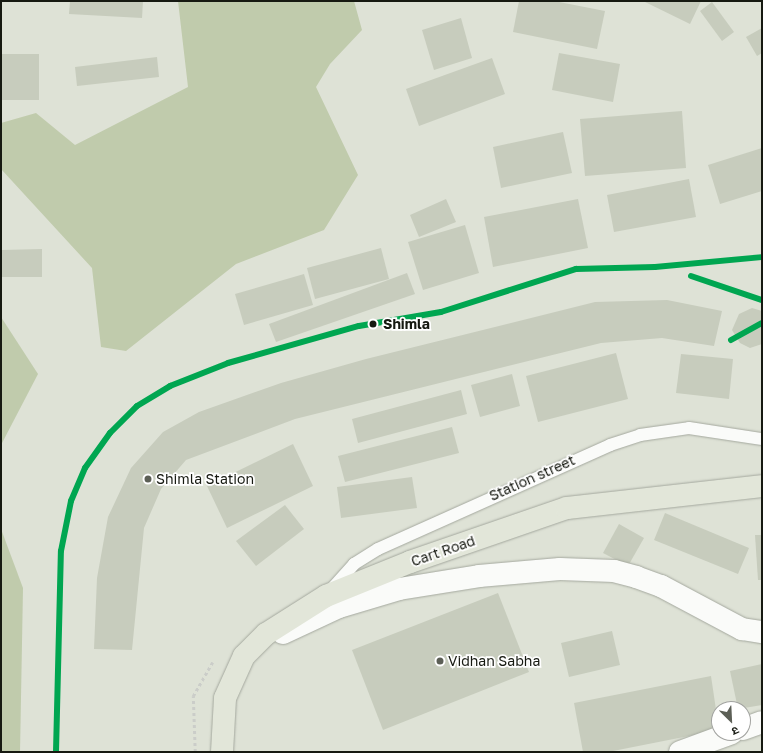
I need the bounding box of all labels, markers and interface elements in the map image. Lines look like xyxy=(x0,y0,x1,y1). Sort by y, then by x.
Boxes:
place label: Shimla xyxy=(383,316,430,332)
marker: Shimla xyxy=(366,317,380,331)
street label: Station street xyxy=(487,452,577,504)
place label: Shimla Station xyxy=(156,471,254,487)
marker: Shimla Station xyxy=(143,474,153,484)
street label: Cart Road xyxy=(409,532,477,570)
place label: Vidhan Sabha xyxy=(448,653,540,669)
marker: Vidhan Sabha xyxy=(435,656,445,666)
north arrow xyxy=(711,701,751,741)
text: उ xyxy=(730,724,741,739)

